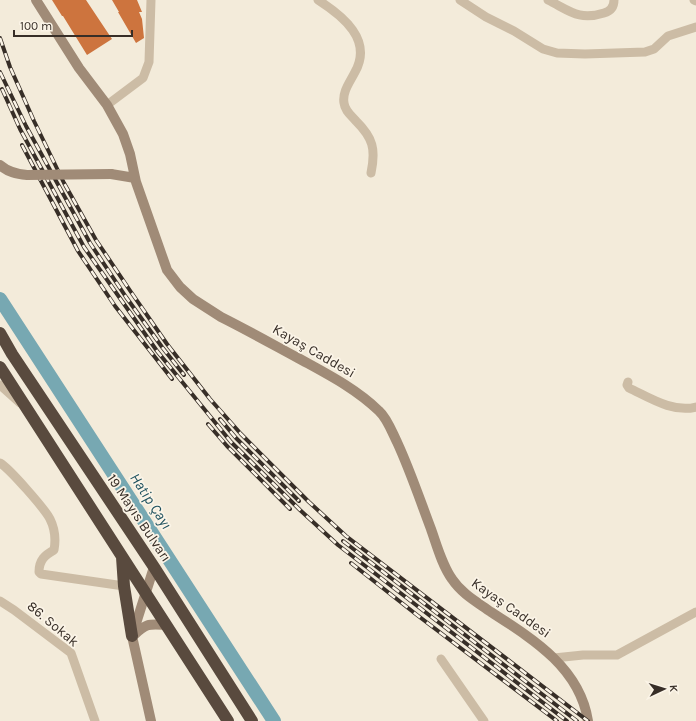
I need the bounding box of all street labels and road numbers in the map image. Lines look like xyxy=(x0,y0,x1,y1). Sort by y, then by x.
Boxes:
street label: Kayaş Caddesi xyxy=(270,320,358,382)
street label: 19 Mayıs Bulvarı xyxy=(103,471,175,565)
street label: Kayaş Caddesi xyxy=(468,574,554,642)
street label: 86. Sokak xyxy=(24,598,82,651)

